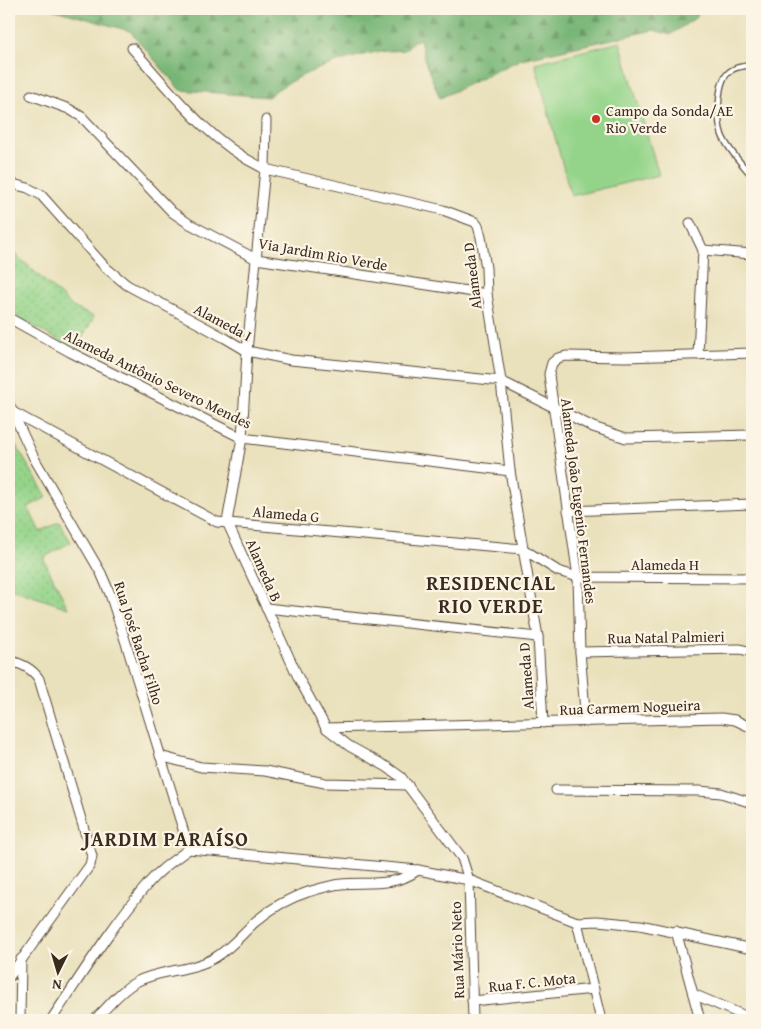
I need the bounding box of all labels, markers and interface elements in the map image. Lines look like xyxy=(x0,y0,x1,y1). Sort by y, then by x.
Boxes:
place label: Campo da Sonda/AE Rio Verde xyxy=(606,100,734,138)
marker: Campo da Sonda/AE Rio Verde xyxy=(590,113,602,125)
street label: Via Jardim Rio Verde xyxy=(257,232,389,276)
street label: Alameda D xyxy=(457,241,487,311)
street label: Alameda I xyxy=(190,298,256,346)
street label: Alameda Antônio Severo Mendes xyxy=(61,324,255,434)
street label: Alameda João Eugenio Fernandes xyxy=(556,397,602,605)
street label: Alameda G xyxy=(252,501,320,527)
street label: Alameda B xyxy=(241,535,287,605)
street label: Alameda H xyxy=(631,554,699,575)
district label: RESIDENCIAL RIO VERDE xyxy=(426,568,556,620)
street label: Rua José Bacha Filho xyxy=(109,579,169,708)
street label: Rua Natal Palmieri xyxy=(607,625,725,649)
street label: Alameda D xyxy=(513,642,539,710)
street label: Rua Carmem Nogueira xyxy=(559,694,701,720)
district label: JARDIM PARAÍSO xyxy=(80,824,249,853)
street label: Rua Mário Neto xyxy=(445,900,469,999)
north arrow xyxy=(32,946,82,996)
street label: Rua F. C. Mota xyxy=(487,967,577,997)
text: N xyxy=(51,975,62,995)

